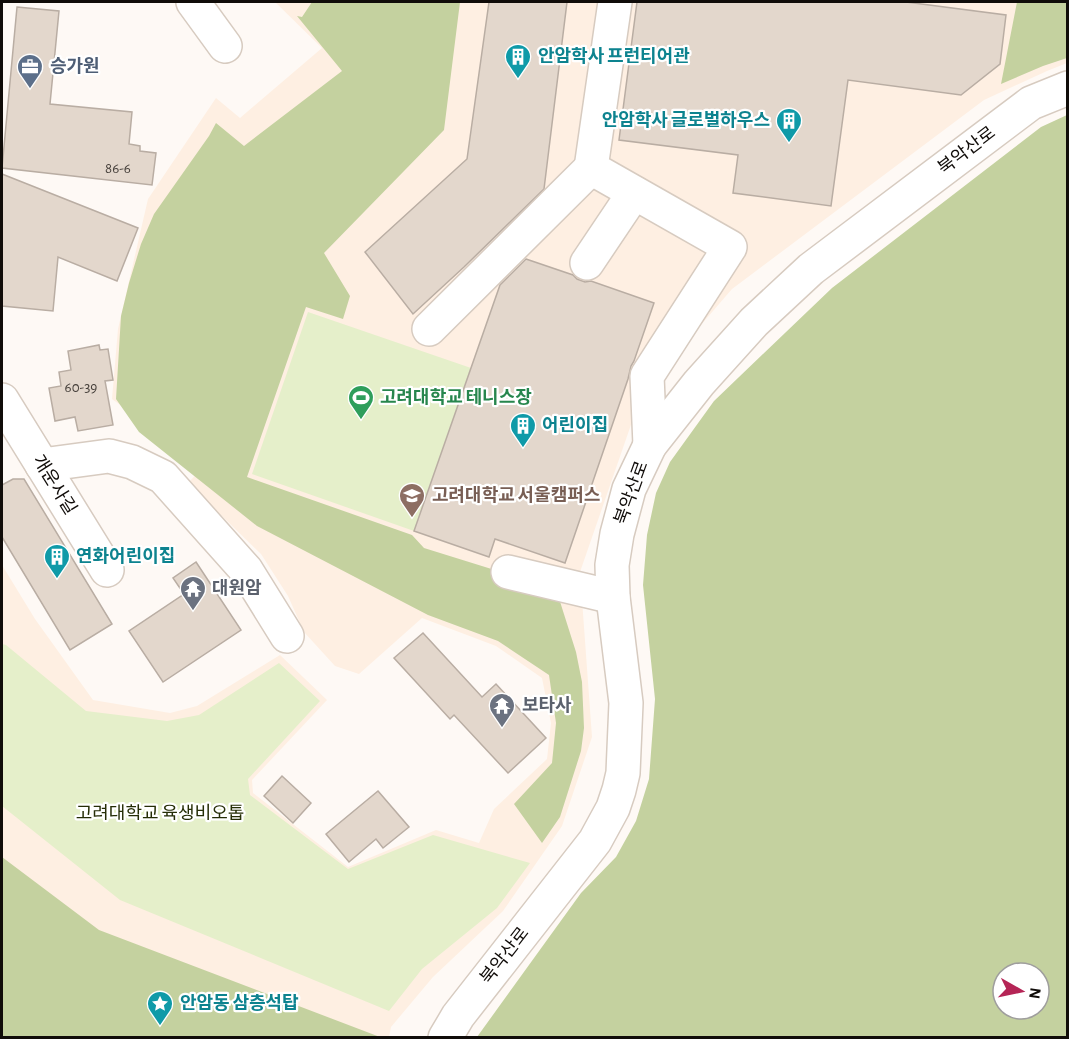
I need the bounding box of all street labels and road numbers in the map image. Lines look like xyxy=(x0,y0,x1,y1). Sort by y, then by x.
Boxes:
street label: 북악산로 xyxy=(934,122,999,178)
street label: 개운사길 xyxy=(29,452,80,518)
street label: 북악산로 xyxy=(610,458,652,527)
street label: 북악산로 xyxy=(476,923,532,988)

